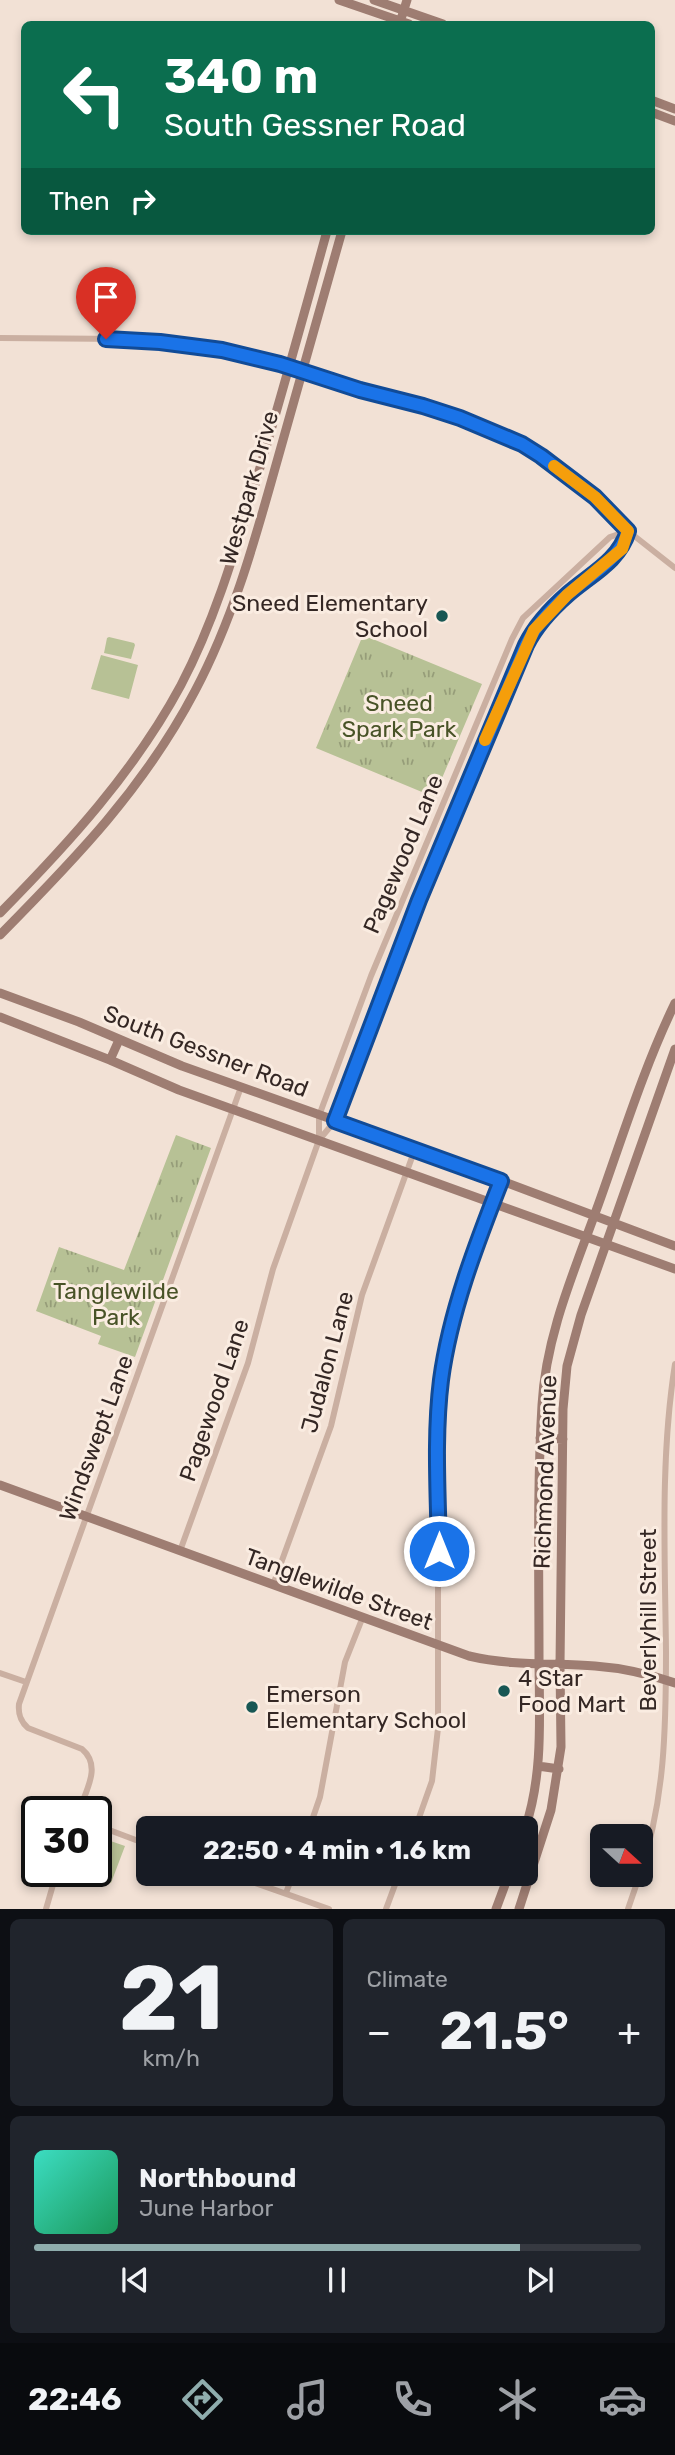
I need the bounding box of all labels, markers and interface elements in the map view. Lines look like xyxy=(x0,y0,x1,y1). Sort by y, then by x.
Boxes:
text: 340 m xyxy=(164,47,318,105)
icon: left xyxy=(49,49,140,140)
text: South Gessner Road xyxy=(164,106,466,144)
icon: right xyxy=(124,182,162,220)
text: Then xyxy=(49,186,110,217)
pin xyxy=(76,267,136,339)
icon: arrive xyxy=(87,278,125,316)
street label: Westpark Drive xyxy=(214,408,284,568)
place label: Sneed Elementary School xyxy=(232,589,428,643)
marker: Sneed Elementary School xyxy=(434,608,450,624)
park label: Sneed Spark Park xyxy=(342,689,456,743)
street label: Pagewood Lane xyxy=(357,770,449,938)
street label: South Gessner Road xyxy=(100,999,312,1103)
park label: Tanglewilde Park xyxy=(53,1277,179,1331)
street label: Judalon Lane xyxy=(295,1288,359,1436)
street label: Pagewood Lane xyxy=(173,1315,255,1485)
street label: Windswept Lane xyxy=(53,1351,139,1525)
street label: Richmond Avenue xyxy=(528,1374,562,1570)
position arrow xyxy=(402,1514,476,1588)
street label: Beverlyhill Street xyxy=(634,1529,662,1711)
street label: Tanglewilde Street xyxy=(241,1542,437,1636)
place label: 4 Star Food Mart xyxy=(518,1664,626,1718)
place label: Emerson Elementary School xyxy=(266,1680,467,1734)
marker: 4 Star Food Mart xyxy=(496,1683,512,1699)
marker: Emerson Elementary School xyxy=(244,1699,260,1715)
speed limit sign: 30 xyxy=(21,1796,112,1887)
north arrow xyxy=(590,1824,653,1886)
map controls xyxy=(590,1824,653,1887)
text: 22:50 · 4 min · 1.6 km xyxy=(203,1835,471,1866)
text: 21 xyxy=(119,1944,223,2052)
text: Climate xyxy=(367,1965,448,1993)
text: 21.5° xyxy=(440,2000,569,2062)
text: − xyxy=(367,2009,391,2055)
text: + xyxy=(617,2009,641,2055)
text: km/h xyxy=(143,2044,200,2072)
text: Northbound xyxy=(139,2163,297,2194)
text: June Harbor xyxy=(139,2194,273,2222)
icon: previous xyxy=(116,2261,154,2299)
icon: pause xyxy=(318,2261,356,2299)
icon: next xyxy=(521,2261,559,2299)
icon: directions xyxy=(178,2375,227,2424)
icon: music xyxy=(283,2375,332,2424)
icon: phone xyxy=(388,2375,437,2424)
icon: climate xyxy=(493,2375,542,2424)
icon: car xyxy=(598,2375,647,2424)
text: 22:46 xyxy=(28,2380,122,2418)

